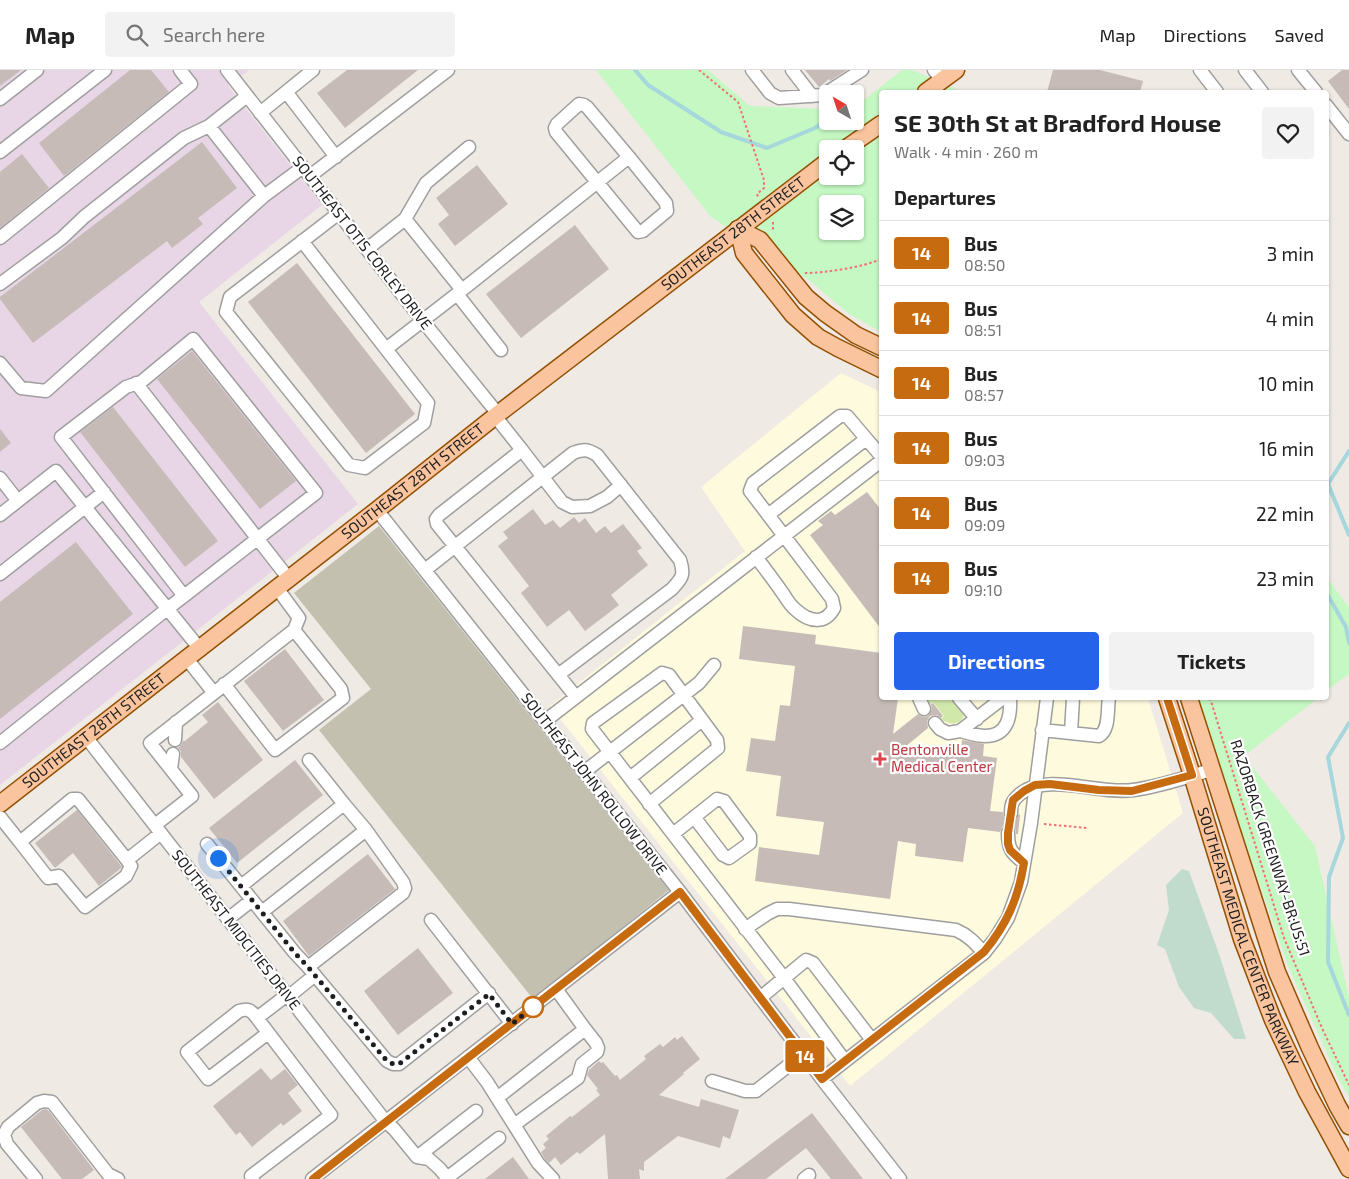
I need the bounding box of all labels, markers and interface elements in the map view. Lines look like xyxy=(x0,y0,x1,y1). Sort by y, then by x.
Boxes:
search box xyxy=(105,12,455,57)
text: Map xyxy=(25,20,75,49)
icon: search xyxy=(123,21,151,49)
text: Search here xyxy=(163,23,265,46)
text: Map xyxy=(1099,24,1136,46)
text: Directions xyxy=(1164,24,1247,46)
text: Saved xyxy=(1275,24,1324,46)
north arrow xyxy=(819,85,864,130)
map controls xyxy=(819,85,864,240)
button: heart xyxy=(1262,107,1314,159)
text: SE 30th St at Bradford House xyxy=(894,108,1221,137)
button: locate xyxy=(819,140,864,185)
text: Walk · 4 min · 260 m xyxy=(894,142,1038,161)
street label: SOUTHEAST OTIS CORLEY DRIVE xyxy=(289,152,436,333)
street label: SOUTHEAST 28TH STREET xyxy=(657,172,808,294)
text: Departures xyxy=(894,186,996,209)
button: layers xyxy=(819,195,864,240)
text: Bus xyxy=(964,232,998,255)
text: 14 xyxy=(912,242,931,264)
text: 3 min xyxy=(1267,242,1314,265)
text: 08:50 xyxy=(964,255,1005,274)
text: Bus xyxy=(964,297,998,320)
text: 14 xyxy=(912,307,931,329)
text: 4 min xyxy=(1266,307,1314,330)
text: 08:51 xyxy=(964,320,1002,339)
text: Bus xyxy=(964,362,998,385)
text: 14 xyxy=(912,372,931,394)
text: 10 min xyxy=(1258,372,1314,395)
text: 08:57 xyxy=(964,385,1004,404)
street label: SOUTHEAST 28TH STREET xyxy=(337,419,487,542)
text: Bus xyxy=(964,427,998,450)
text: 14 xyxy=(912,437,931,459)
text: 16 min xyxy=(1259,437,1314,460)
text: 09:03 xyxy=(964,450,1005,469)
text: Bus xyxy=(964,492,998,515)
text: 14 xyxy=(912,502,931,524)
text: 22 min xyxy=(1256,502,1314,525)
text: 09:09 xyxy=(964,515,1005,534)
text: Bus xyxy=(964,557,998,580)
text: 14 xyxy=(912,567,931,589)
text: 23 min xyxy=(1256,567,1314,590)
text: 09:10 xyxy=(964,580,1003,599)
button: Directions xyxy=(894,632,1099,690)
button: Tickets xyxy=(1109,632,1314,690)
street label: SOUTHEAST 28TH STREET xyxy=(18,668,169,791)
street label: SOUTHEAST JOHN ROLLOW DRIVE xyxy=(518,689,672,878)
street label: RAZORBACK GREENWAY-BR:US:51 xyxy=(1227,737,1315,958)
place label: Bentonville Medical Center xyxy=(891,740,993,775)
marker: Bentonville Medical Center xyxy=(873,752,887,766)
street label: SOUTHEAST MEDICAL CENTER PARKWAY xyxy=(1194,805,1303,1069)
street label: SOUTHEAST MIDCITIES DRIVE xyxy=(169,846,305,1013)
your location xyxy=(206,846,231,871)
unlabelled marker xyxy=(522,996,544,1018)
line badge: 14 xyxy=(782,1040,828,1072)
text: 14 xyxy=(795,1045,815,1067)

